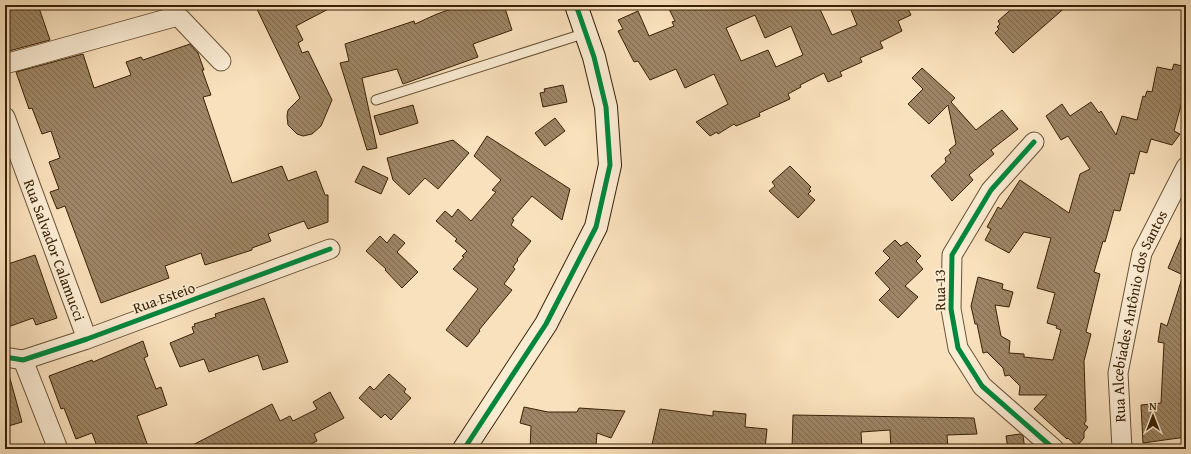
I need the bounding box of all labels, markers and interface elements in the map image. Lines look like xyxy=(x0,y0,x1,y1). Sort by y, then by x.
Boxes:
street label: Rua Salvador Calamucci xyxy=(19,176,90,324)
street label: Rua Alcebiades Antônio dos Santos xyxy=(1107,206,1172,423)
street label: Rua 13 xyxy=(929,269,950,311)
street label: Rua Esteio xyxy=(130,276,198,318)
north arrow xyxy=(1133,396,1173,436)
text: N xyxy=(1149,398,1157,414)

